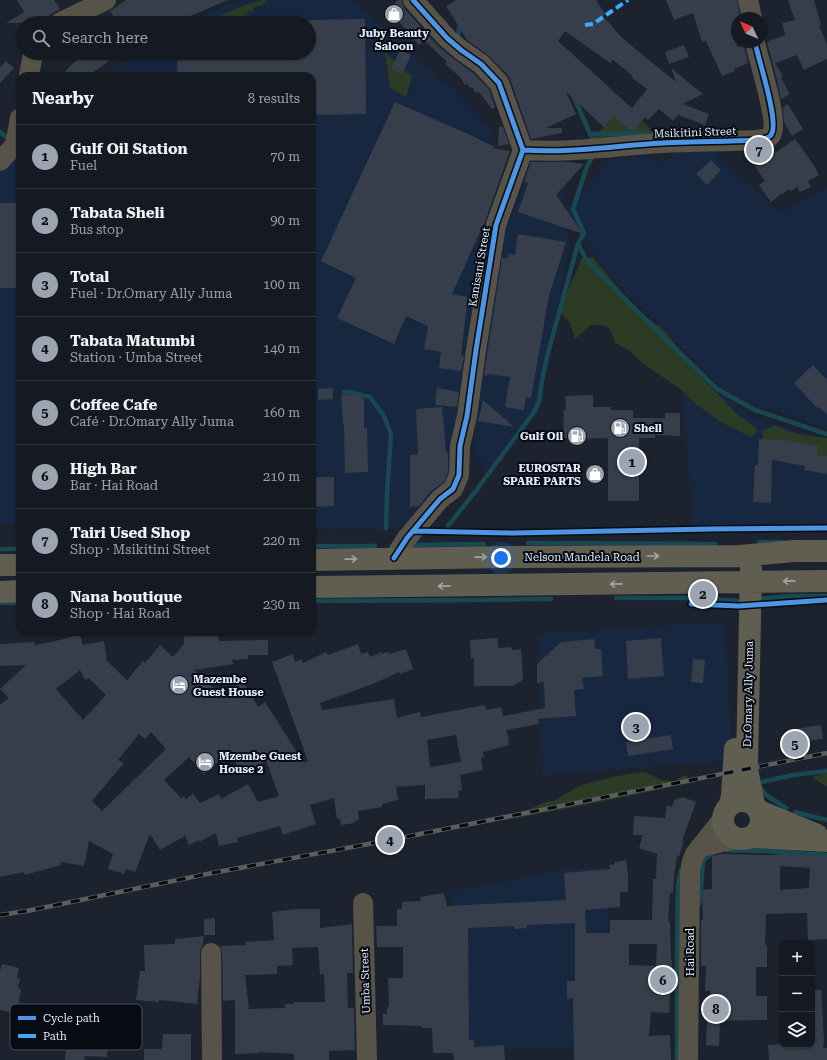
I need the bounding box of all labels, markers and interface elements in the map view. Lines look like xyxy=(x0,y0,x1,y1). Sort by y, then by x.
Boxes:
shop icon: Juby Beauty Saloon xyxy=(383,3,405,25)
north arrow xyxy=(731,12,767,48)
search box xyxy=(16,16,316,60)
icon: search xyxy=(30,27,52,49)
place label: Juby Beauty Saloon xyxy=(359,27,429,53)
text: Search here xyxy=(62,29,148,47)
text: Nearby xyxy=(32,88,94,108)
text: 8 results xyxy=(248,91,300,106)
street label: Msikitini Street xyxy=(654,125,736,140)
pin: 7 xyxy=(746,135,772,165)
text: Gulf Oil Station xyxy=(70,140,188,158)
text: 1 xyxy=(41,149,49,164)
text: 70 m xyxy=(270,149,300,164)
text: Fuel xyxy=(70,158,97,173)
text: Tabata Sheli xyxy=(70,204,164,222)
text: 2 xyxy=(41,213,49,228)
text: 90 m xyxy=(270,213,300,228)
text: Bus stop xyxy=(70,222,124,237)
street label: Kanisani Street xyxy=(466,226,493,308)
text: Total xyxy=(70,268,109,286)
text: 3 xyxy=(41,277,49,292)
text: 100 m xyxy=(263,277,300,292)
text: Fuel · Dr.Omary Ally Juma xyxy=(70,286,232,301)
text: Tabata Matumbi xyxy=(70,332,195,350)
text: 4 xyxy=(41,341,49,356)
text: 140 m xyxy=(263,341,300,356)
text: Station · Umba Street xyxy=(70,350,203,365)
text: Coffee Cafe xyxy=(70,396,157,414)
text: 5 xyxy=(41,405,49,420)
text: 160 m xyxy=(263,405,300,420)
text: Café · Dr.Omary Ally Juma xyxy=(70,414,234,429)
fuel station icon: Shell xyxy=(609,417,631,439)
place label: Shell xyxy=(634,422,662,435)
fuel station icon: Gulf Oil xyxy=(566,425,588,447)
place label: Gulf Oil xyxy=(520,430,563,443)
pin: 1 xyxy=(619,447,645,477)
text: High Bar xyxy=(70,460,137,478)
place label: EUROSTAR SPARE PARTS xyxy=(503,462,581,488)
shop icon: EUROSTAR SPARE PARTS xyxy=(584,463,606,485)
text: 6 xyxy=(41,469,49,484)
text: 210 m xyxy=(263,469,300,484)
text: Bar · Hai Road xyxy=(70,478,158,493)
text: Tairi Used Shop xyxy=(70,524,190,542)
text: 7 xyxy=(41,533,49,548)
text: 220 m xyxy=(263,533,300,548)
text: Shop · Msikitini Street xyxy=(70,542,210,557)
your location xyxy=(491,548,511,568)
street label: Nelson Mandela Road xyxy=(524,551,640,564)
one-way arrow xyxy=(646,552,659,560)
one-way arrow xyxy=(474,553,487,561)
one-way arrow xyxy=(344,555,357,563)
one-way arrow xyxy=(783,577,796,585)
pin: 2 xyxy=(690,579,716,609)
one-way arrow xyxy=(610,580,623,587)
one-way arrow xyxy=(438,582,451,590)
text: Nana boutique xyxy=(70,588,182,606)
text: 8 xyxy=(41,597,49,612)
text: 230 m xyxy=(263,597,300,612)
text: Shop · Hai Road xyxy=(70,606,170,621)
street label: Dr.Omary Ally Juma xyxy=(741,641,756,747)
place label: Mazembe Guest House xyxy=(193,673,264,699)
hotel icon: Mazembe Guest House xyxy=(168,674,190,696)
pin: 3 xyxy=(623,712,649,742)
pin: 5 xyxy=(782,729,808,759)
place label: Mzembe Guest House 2 xyxy=(219,750,302,776)
hotel icon: Mzembe Guest House 2 xyxy=(194,751,216,773)
pin: 4 xyxy=(377,825,403,855)
street label: Hai Road xyxy=(684,928,697,976)
map controls xyxy=(779,940,815,1048)
button: + xyxy=(779,940,815,976)
street label: Umba Street xyxy=(358,948,373,1014)
pin: 6 xyxy=(650,965,676,995)
button: − xyxy=(779,976,815,1012)
pin: 8 xyxy=(703,994,729,1024)
legend xyxy=(10,1004,142,1050)
text: Cycle path xyxy=(43,1012,100,1025)
button: layers xyxy=(779,1012,815,1048)
text: Path xyxy=(43,1030,67,1043)

